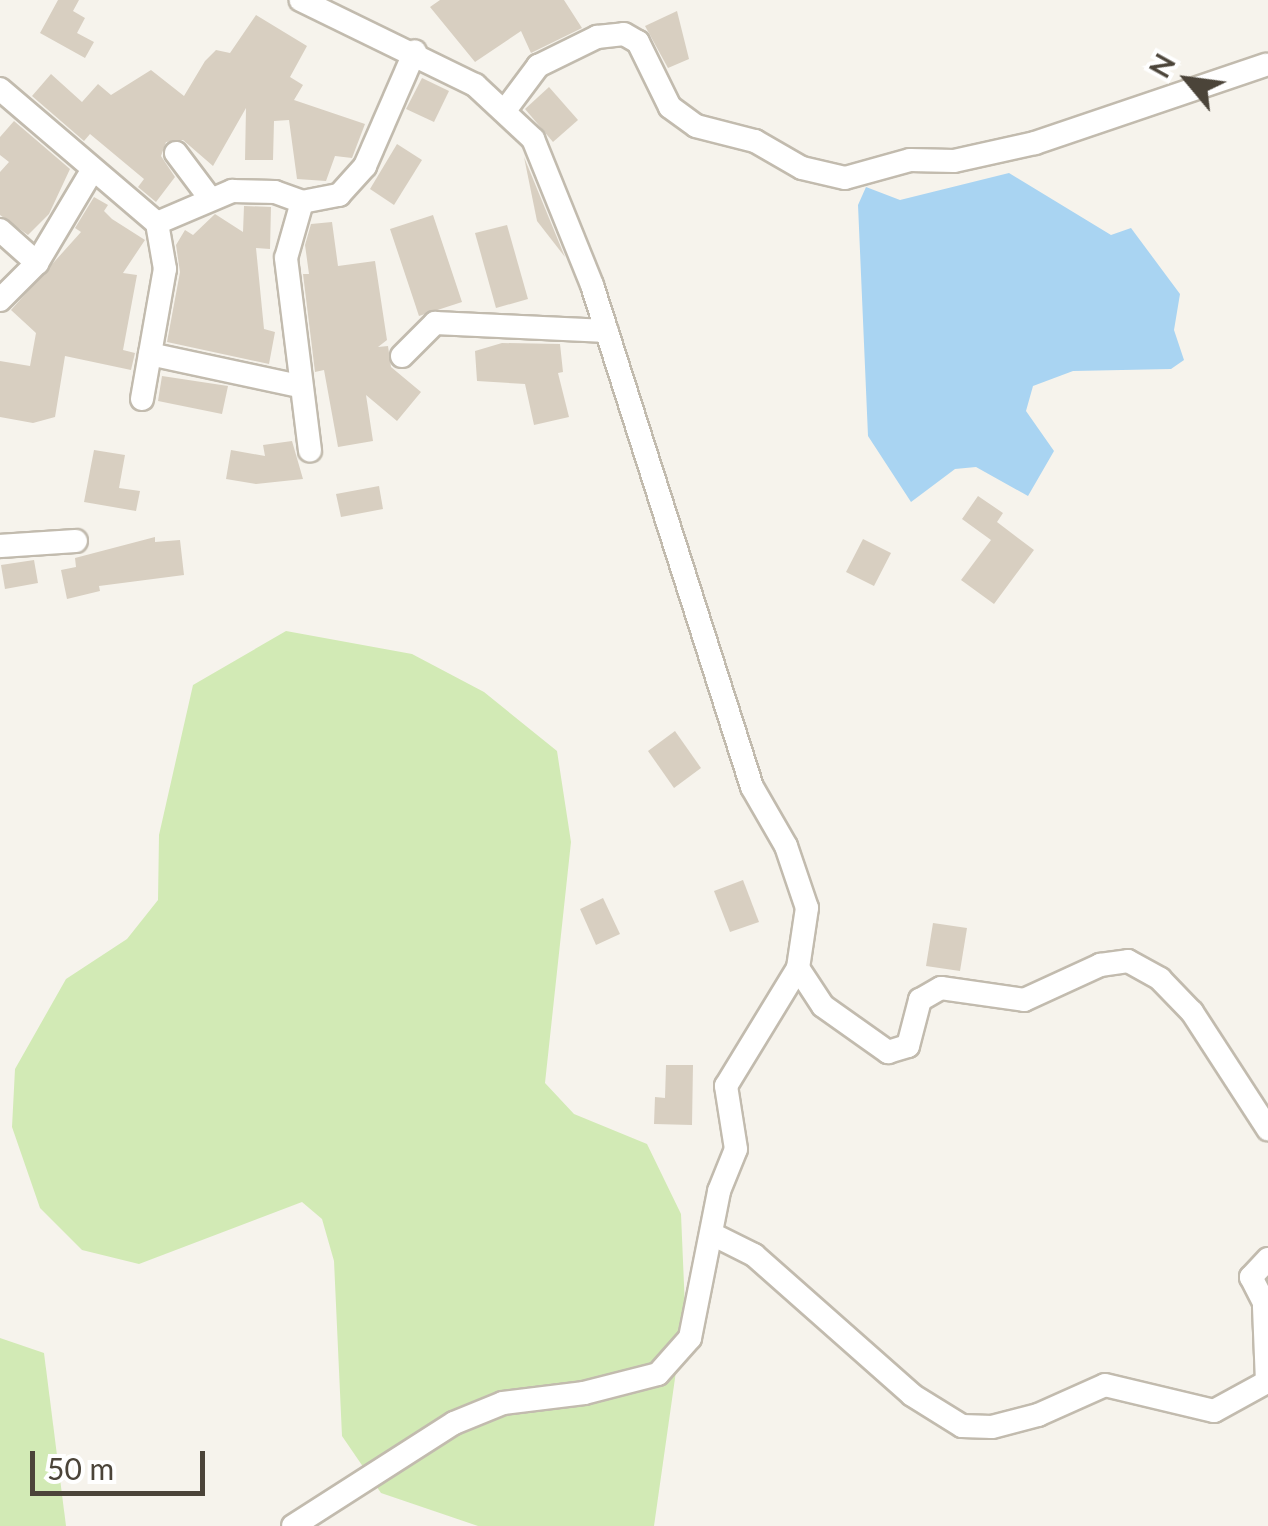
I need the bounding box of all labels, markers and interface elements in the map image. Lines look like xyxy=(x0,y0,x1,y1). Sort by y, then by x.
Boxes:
north arrow xyxy=(1138,30,1238,130)
text: N xyxy=(1142,48,1182,83)
scale bar xyxy=(35,1431,210,1493)
text: 50 m xyxy=(47,1450,114,1486)

